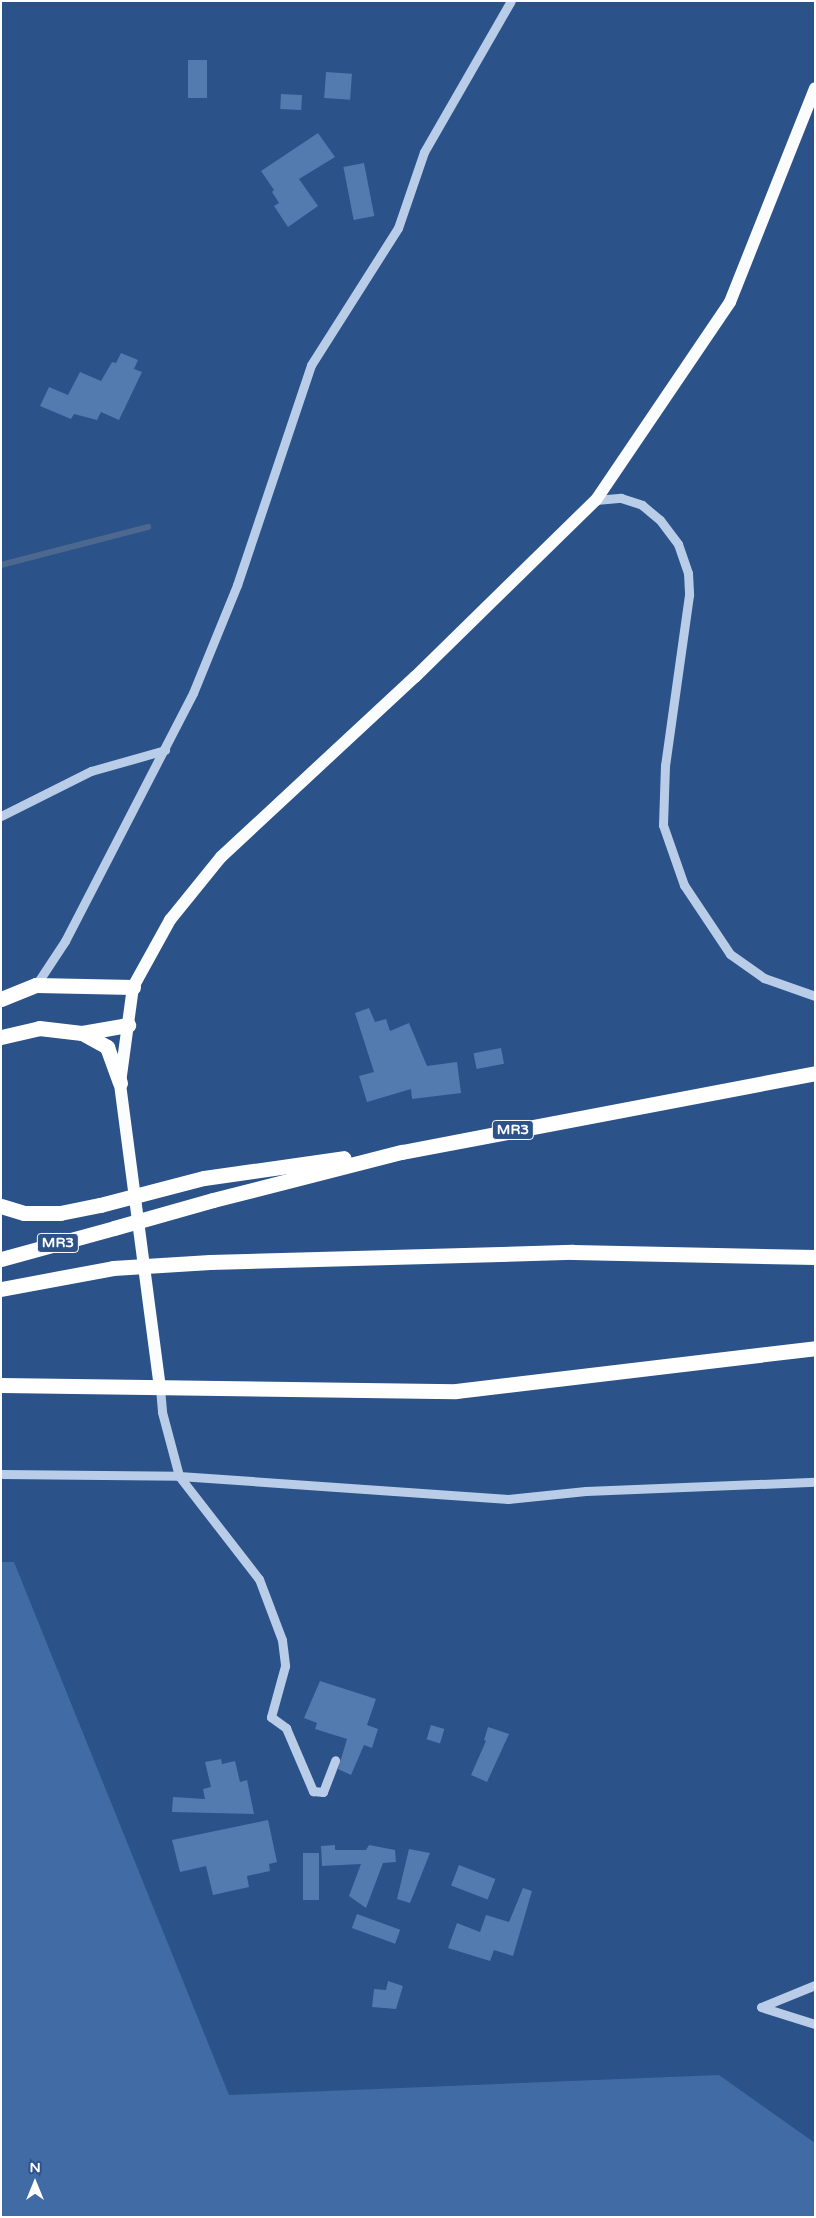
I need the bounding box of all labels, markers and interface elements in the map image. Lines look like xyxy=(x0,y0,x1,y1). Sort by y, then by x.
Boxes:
road number: MR3 xyxy=(492,1118,534,1142)
road number: MR3 xyxy=(37,1232,79,1254)
north arrow xyxy=(10,2158,60,2208)
text: N xyxy=(29,2159,41,2176)

